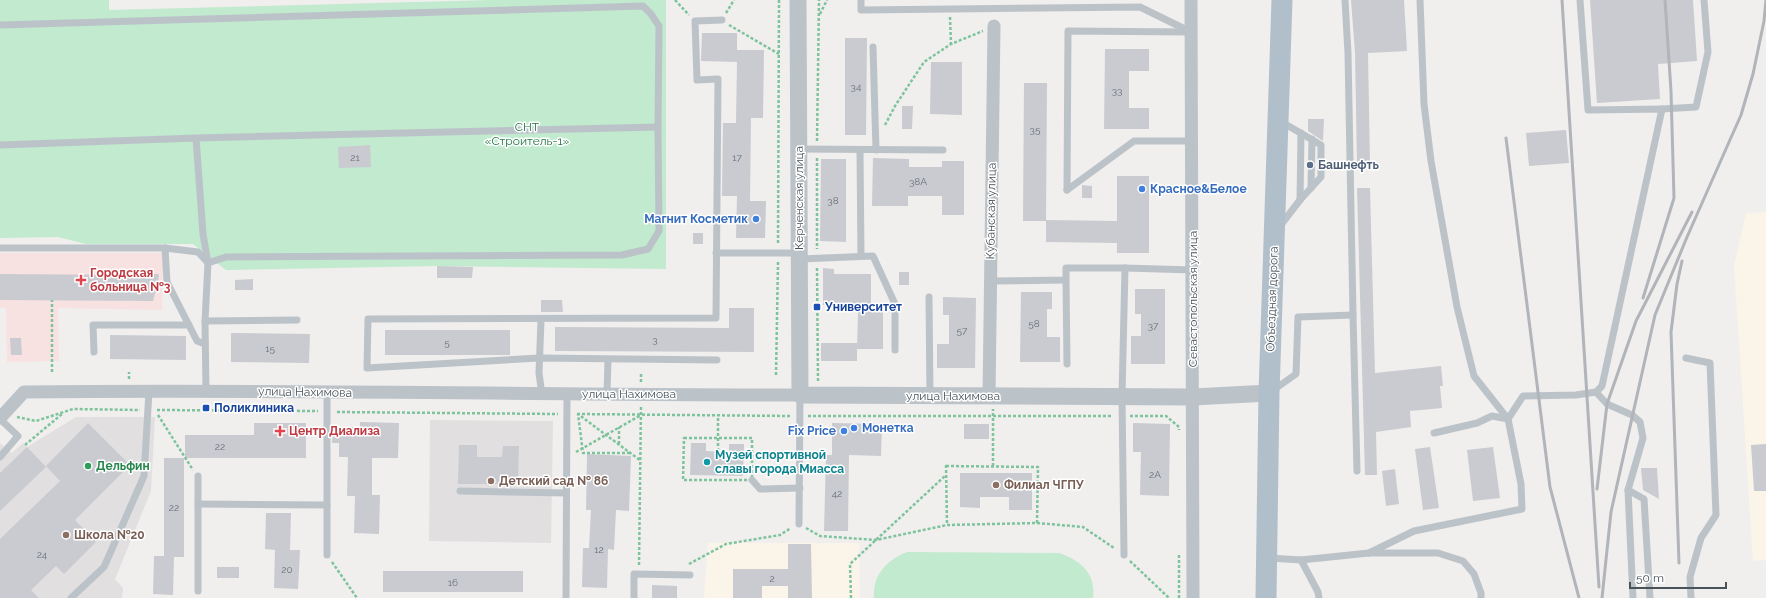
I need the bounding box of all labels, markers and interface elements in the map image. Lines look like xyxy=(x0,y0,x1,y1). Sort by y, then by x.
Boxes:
house number: 34 xyxy=(851,81,862,92)
house number: 33 xyxy=(1112,85,1122,96)
park label: СНТ «Строитель-1» xyxy=(485,120,570,148)
house number: 35 xyxy=(1030,124,1041,135)
street label: Керченская улица xyxy=(792,146,806,250)
house number: 21 xyxy=(350,152,360,163)
house number: 17 xyxy=(732,152,742,163)
place label: Башнефть xyxy=(1318,158,1380,172)
marker: Башнефть xyxy=(1305,160,1315,170)
street label: Кубанская улица xyxy=(983,163,999,259)
house number: 38А xyxy=(909,176,927,187)
place label: Красное&Белое xyxy=(1150,182,1247,196)
marker: Красное&Белое xyxy=(1137,184,1147,194)
house number: 38 xyxy=(827,195,839,206)
place label: Магнит Косметик xyxy=(644,212,748,226)
marker: Магнит Косметик xyxy=(751,214,761,224)
street label: Севастопольская улица xyxy=(1186,231,1200,367)
street label: Объездная дорога xyxy=(1263,246,1281,352)
place label: Городская больница №3 xyxy=(90,266,171,294)
marker: Городская больница №3 xyxy=(75,274,87,286)
place label: Университет xyxy=(824,300,902,314)
marker: Университет xyxy=(812,302,822,312)
house number: 58 xyxy=(1028,318,1040,329)
house number: 37 xyxy=(1148,320,1159,331)
house number: 57 xyxy=(957,325,968,336)
house number: 3 xyxy=(652,334,658,345)
house number: 5 xyxy=(444,337,450,348)
house number: 15 xyxy=(265,343,275,354)
street label: улица Нахимова xyxy=(258,384,352,400)
street label: улица Нахимова xyxy=(582,387,676,401)
street label: улица Нахимова xyxy=(906,389,1000,403)
place label: Поликлиника xyxy=(214,401,294,415)
marker: Поликлиника xyxy=(201,403,211,413)
place label: Монетка xyxy=(862,421,914,435)
marker: Монетка xyxy=(849,423,859,433)
place label: Центр Диализа xyxy=(289,424,380,438)
place label: Fix Price xyxy=(788,424,836,438)
marker: Центр Диализа xyxy=(274,425,286,437)
marker: Fix Price xyxy=(839,426,849,436)
house number: 22 xyxy=(215,441,225,452)
place label: Музей спортивной славы города Миасса xyxy=(715,448,844,476)
marker: Музей спортивной славы города Миасса xyxy=(702,457,712,467)
place label: Дельфин xyxy=(96,459,150,473)
marker: Дельфин xyxy=(83,461,93,471)
house number: 2А xyxy=(1149,469,1161,480)
place label: Детский сад № 86 xyxy=(499,474,608,488)
marker: Детский сад № 86 xyxy=(486,476,496,486)
place label: Филиал ЧГПУ xyxy=(1004,478,1084,492)
marker: Филиал ЧГПУ xyxy=(991,480,1001,490)
house number: 42 xyxy=(832,488,842,499)
house number: 22 xyxy=(169,502,179,513)
place label: Школа №20 xyxy=(74,528,145,542)
marker: Школа №20 xyxy=(61,530,71,540)
house number: 12 xyxy=(594,544,604,555)
house number: 24 xyxy=(37,549,48,560)
house number: 20 xyxy=(281,564,293,575)
scale bar xyxy=(1630,564,1726,590)
text: 50 m xyxy=(1636,571,1664,585)
house number: 2 xyxy=(769,573,775,584)
house number: 16 xyxy=(448,577,458,588)

